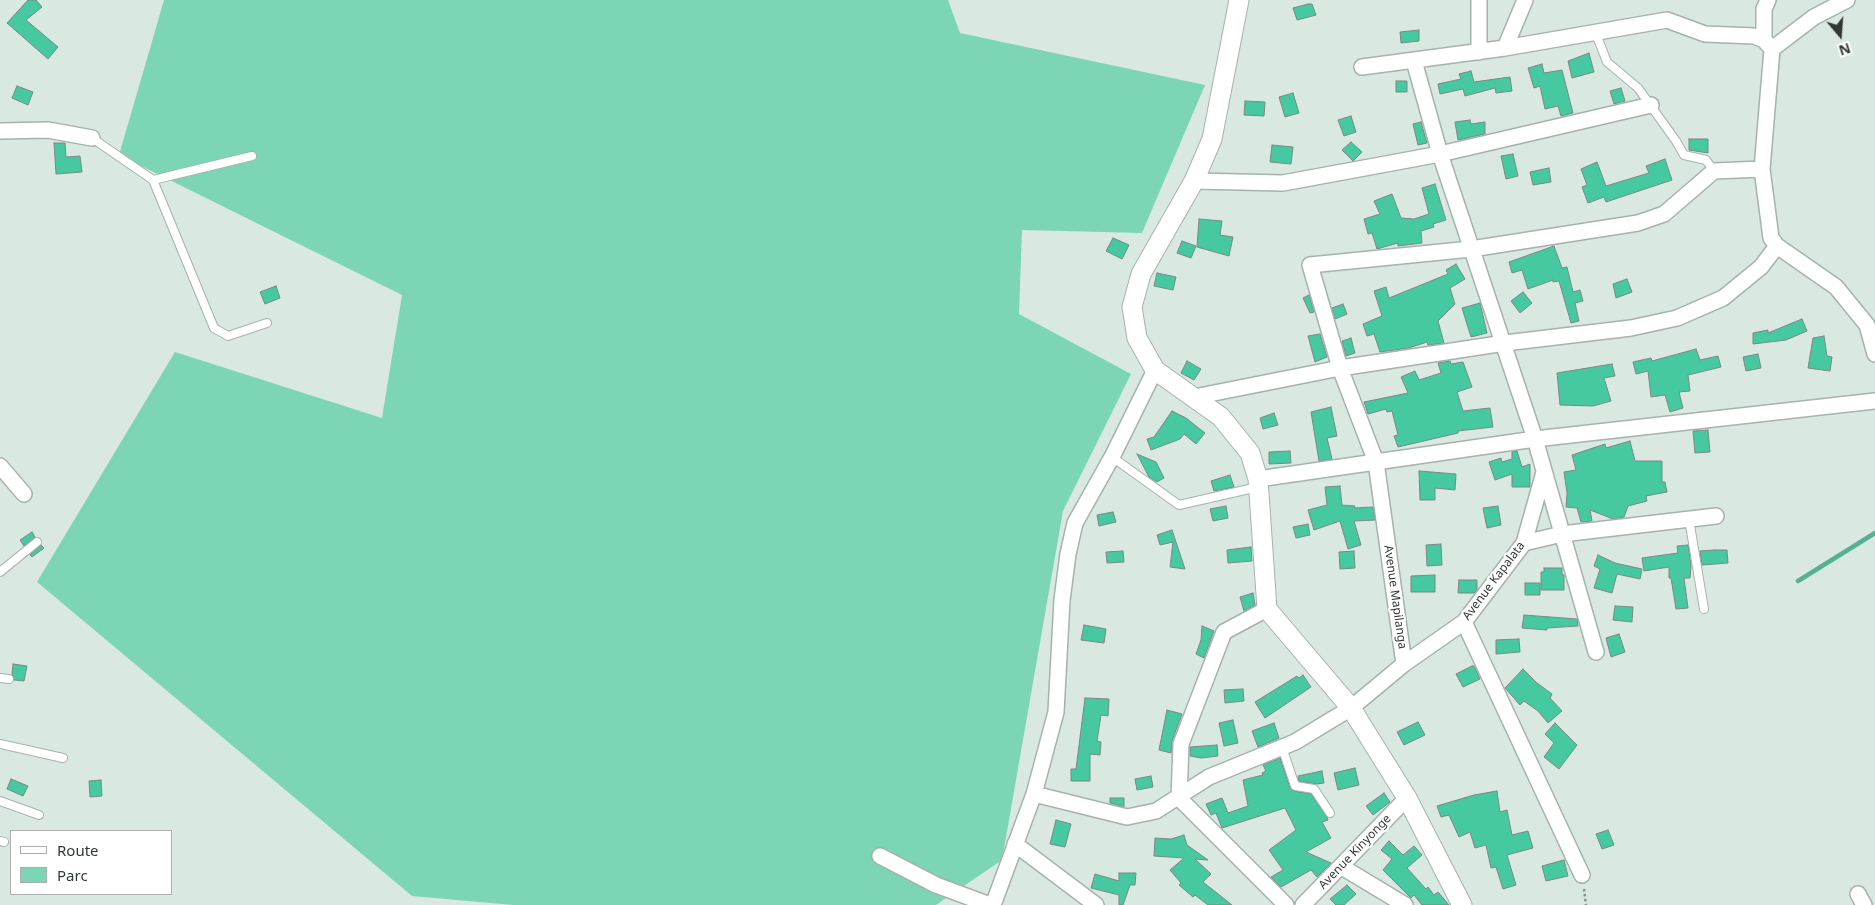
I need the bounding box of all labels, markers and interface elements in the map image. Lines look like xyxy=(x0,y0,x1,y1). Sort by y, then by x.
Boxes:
north arrow xyxy=(1815,10,1865,60)
text: N xyxy=(1836,39,1853,61)
street label: Avenue Kapalata xyxy=(1460,539,1528,623)
street label: Avenue Mapilanga xyxy=(1381,544,1409,650)
street label: Avenue Kinyonge xyxy=(1316,812,1394,892)
legend xyxy=(10,830,172,895)
text: Route xyxy=(57,840,99,860)
text: Parc xyxy=(57,865,88,885)

